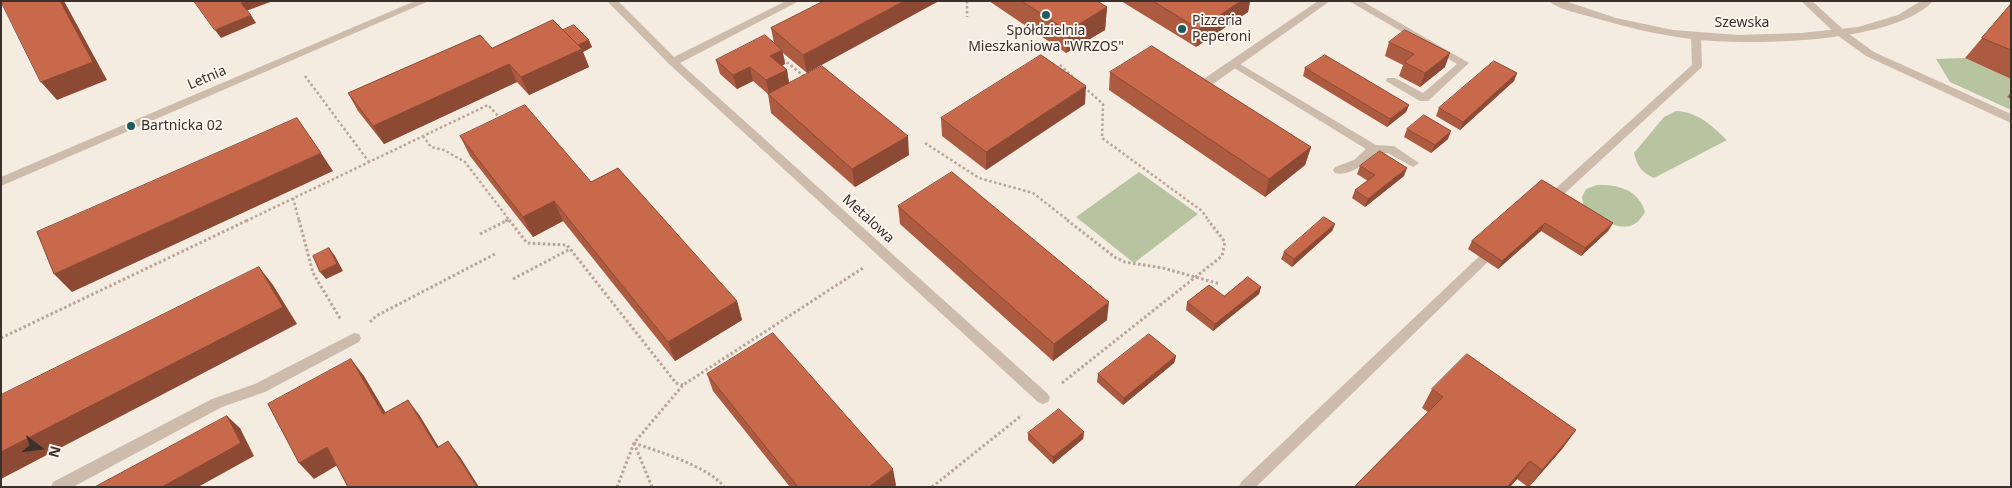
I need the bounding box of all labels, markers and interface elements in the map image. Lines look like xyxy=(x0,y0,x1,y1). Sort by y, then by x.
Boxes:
marker: Spółdzielnia Mieszkaniowa "WRZOS" xyxy=(1040,9,1052,21)
place label: Pizzeria Peperoni xyxy=(1192,13,1251,46)
street label: Szewska xyxy=(1715,15,1769,31)
place label: Spółdzielnia Mieszkaniowa "WRZOS" xyxy=(968,23,1124,56)
marker: Pizzeria Peperoni xyxy=(1176,23,1188,35)
street label: Letnia xyxy=(185,62,229,94)
place label: Bartnicka 02 xyxy=(141,118,223,134)
marker: Bartnicka 02 xyxy=(125,120,137,132)
street label: Metalowa xyxy=(839,191,897,247)
north arrow xyxy=(15,423,65,473)
text: N xyxy=(44,444,66,460)

